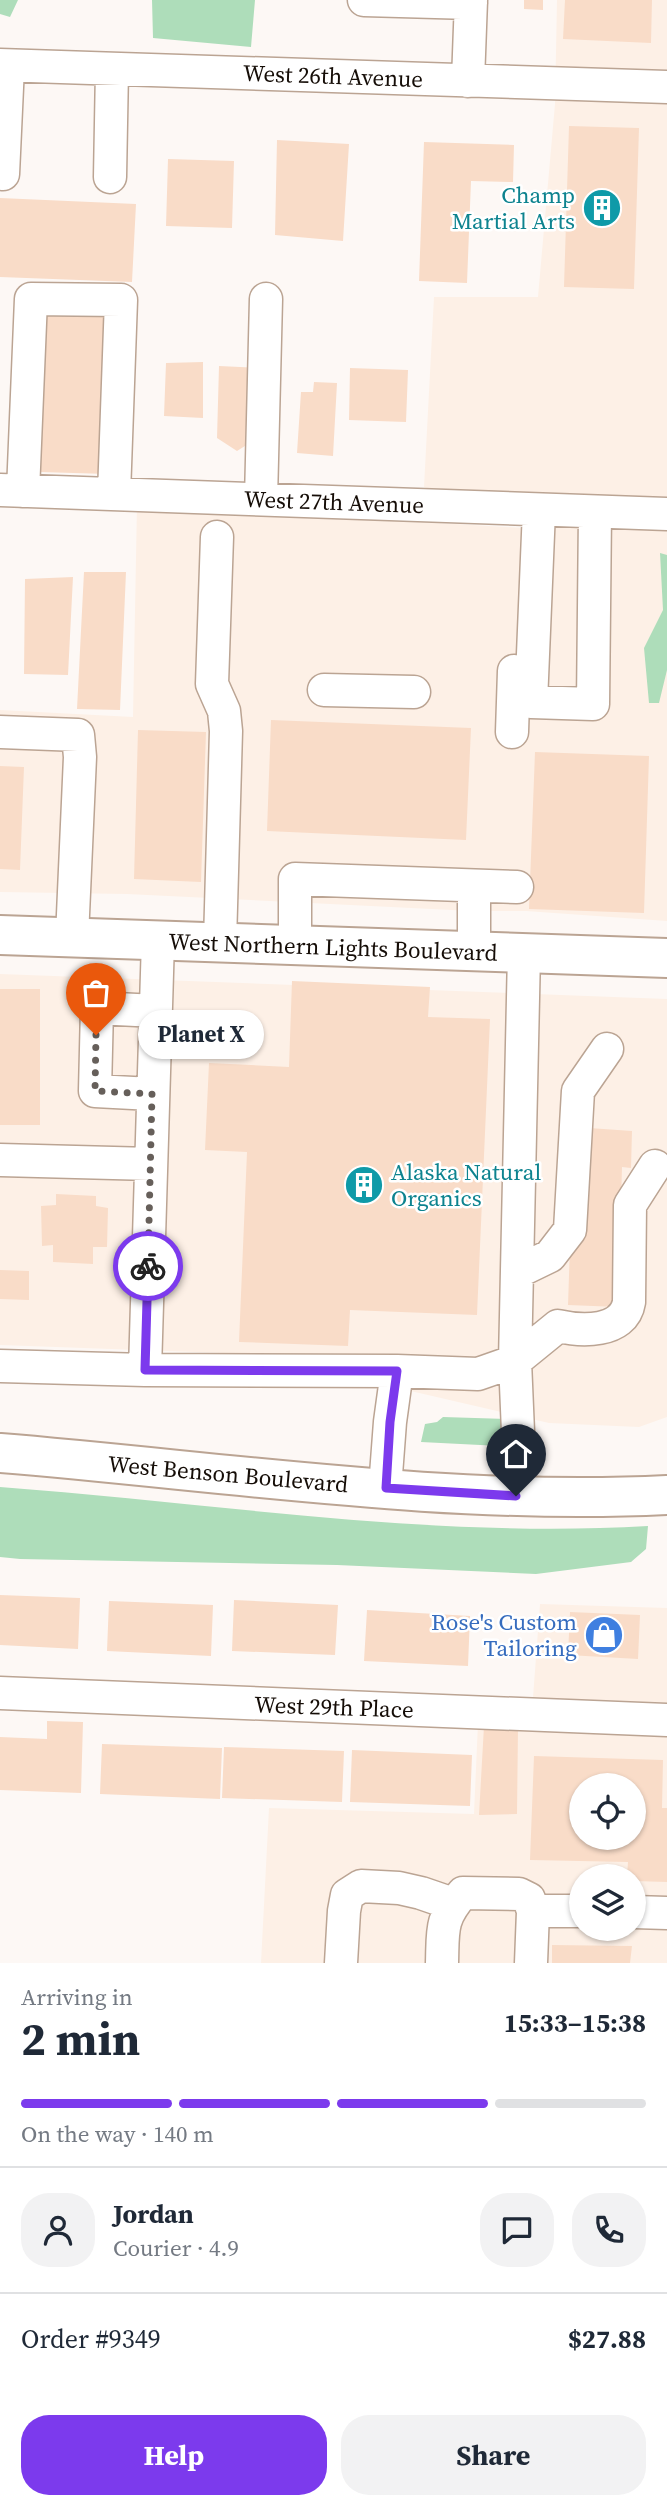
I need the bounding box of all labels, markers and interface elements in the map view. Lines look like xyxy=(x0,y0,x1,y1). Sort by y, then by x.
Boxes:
street label: West 26th Avenue xyxy=(242,57,424,95)
place label: Champ Martial Arts xyxy=(452,179,575,237)
building icon: Champ Martial Arts xyxy=(581,187,623,229)
street label: West 27th Avenue xyxy=(243,483,425,521)
street label: West Northern Lights Boulevard xyxy=(168,925,498,969)
pin xyxy=(66,963,126,1035)
icon: bag xyxy=(77,974,115,1012)
callout: Planet X xyxy=(138,1010,264,1060)
text: Planet X xyxy=(157,1018,245,1050)
place label: Alaska Natural Organics xyxy=(391,1156,541,1214)
building icon: Alaska Natural Organics xyxy=(343,1164,385,1206)
courier xyxy=(113,1231,183,1301)
icon: bike xyxy=(129,1247,167,1285)
pin xyxy=(486,1424,546,1496)
icon: home xyxy=(497,1435,535,1473)
street label: West Benson Boulevard xyxy=(107,1448,349,1500)
place label: Rose's Custom Tailoring xyxy=(431,1606,577,1664)
shop icon: Rose's Custom Tailoring xyxy=(583,1614,625,1656)
street label: West 29th Place xyxy=(254,1688,414,1726)
map controls xyxy=(569,1773,646,1941)
button: locate xyxy=(569,1773,646,1850)
button: layers xyxy=(569,1864,646,1941)
text: Arriving in xyxy=(21,1981,133,2013)
text: 15:33–15:38 xyxy=(504,2005,646,2041)
text: 2 min xyxy=(21,2007,140,2070)
text: On the way · 140 m xyxy=(21,2118,214,2150)
button: person xyxy=(21,2193,95,2267)
button: chat xyxy=(480,2193,554,2267)
button: phone xyxy=(572,2193,646,2267)
text: Jordan xyxy=(113,2196,194,2232)
text: Courier · 4.9 xyxy=(113,2232,239,2264)
text: Order #9349 xyxy=(21,2321,161,2357)
text: $27.88 xyxy=(568,2321,646,2357)
button: Help xyxy=(21,2415,327,2495)
button: Share xyxy=(341,2415,646,2495)

